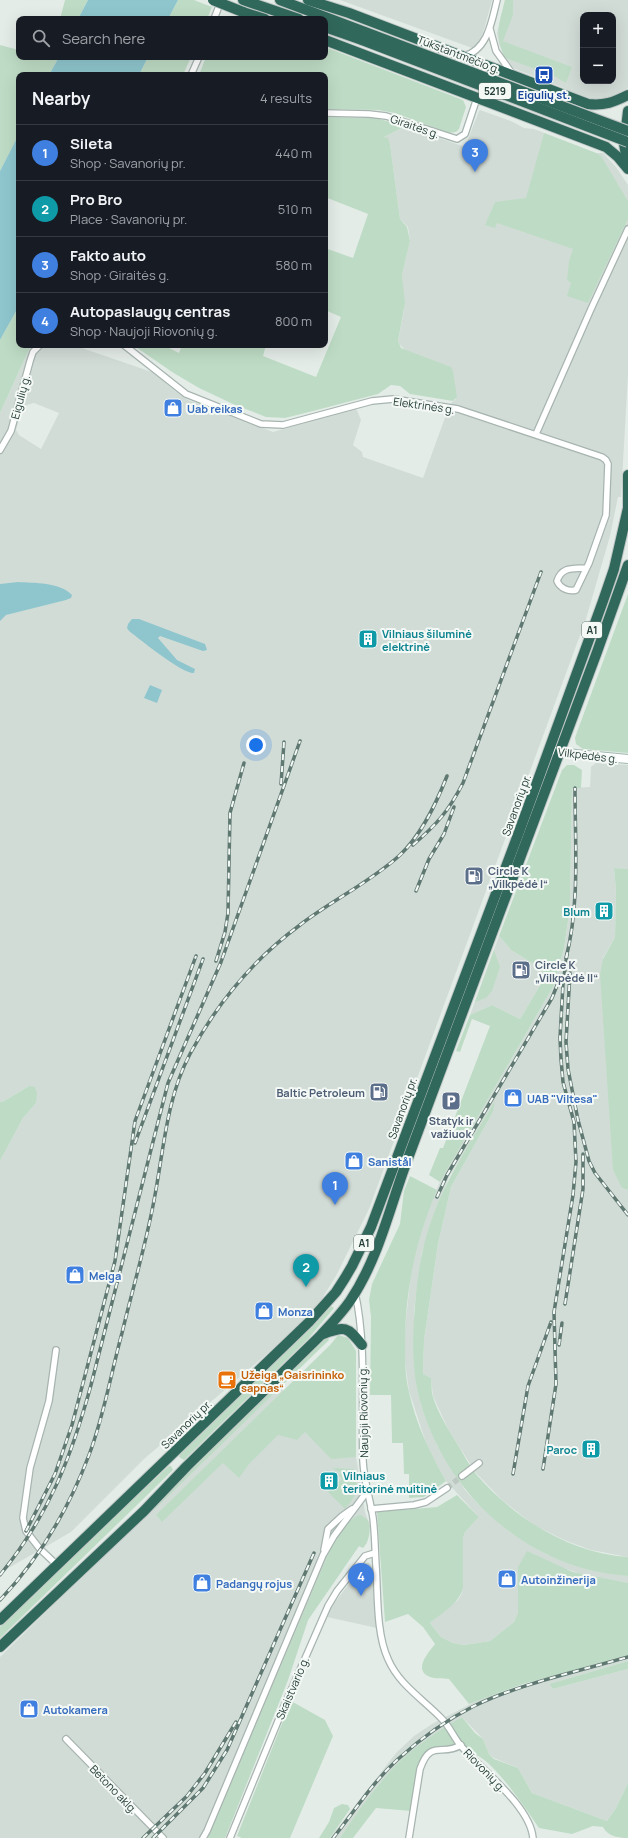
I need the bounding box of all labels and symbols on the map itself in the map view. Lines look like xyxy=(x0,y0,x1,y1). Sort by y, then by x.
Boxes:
street label: Tūkstantmečio g. xyxy=(416,31,502,77)
bus stop icon: Eigulių st. xyxy=(533,64,555,86)
road number: 5219 xyxy=(479,83,511,99)
place label: Eigulių st. xyxy=(518,87,570,102)
street label: Giraitės g. xyxy=(389,111,441,141)
pin: 3 xyxy=(462,139,488,172)
street label: Eigulių g. xyxy=(7,373,33,421)
street label: Elektrinės g. xyxy=(392,393,456,417)
shop icon: Uab reikas xyxy=(162,397,184,419)
place label: Uab reikas xyxy=(187,401,242,416)
road number: A1 xyxy=(582,622,602,638)
place label: Vilniaus šiluminė elektrinė xyxy=(382,626,472,654)
building icon: Vilniaus šiluminė elektrinė xyxy=(357,628,379,650)
your location xyxy=(246,735,266,755)
street label: Vilkpėdės g. xyxy=(557,744,619,766)
street label: Savanorių pr. xyxy=(498,772,534,838)
place label: Circle K „Vilkpėdė I“ xyxy=(488,863,548,891)
fuel station icon: Circle K „Vilkpėdė I“ xyxy=(463,865,485,887)
building icon: Blum xyxy=(593,900,615,922)
place label: Blum xyxy=(563,904,590,919)
place label: Circle K „Vilkpėdė II“ xyxy=(535,957,598,985)
fuel station icon: Circle K „Vilkpėdė II“ xyxy=(510,959,532,981)
street label: Savanorių pr. xyxy=(384,1075,420,1141)
fuel station icon: Baltic Petroleum xyxy=(368,1081,390,1103)
place label: Baltic Petroleum xyxy=(276,1085,365,1100)
shop icon: UAB "Viltesa" xyxy=(502,1087,524,1109)
parking icon: Statyk ir važiuok xyxy=(440,1090,462,1112)
place label: UAB "Viltesa" xyxy=(527,1091,598,1106)
place label: Statyk ir važiuok xyxy=(429,1113,474,1141)
shop icon: Sanistål xyxy=(343,1150,365,1172)
place label: Sanistål xyxy=(368,1154,412,1169)
pin: 1 xyxy=(322,1172,348,1205)
road number: A1 xyxy=(354,1235,374,1251)
pin: 2 xyxy=(293,1254,319,1287)
shop icon: Melga xyxy=(64,1264,86,1286)
place label: Melga xyxy=(89,1268,121,1283)
shop icon: Monza xyxy=(253,1300,275,1322)
place label: Monza xyxy=(278,1304,313,1319)
street label: Naujoji Riovonių g. xyxy=(355,1366,371,1458)
place label: Užeiga „Gaisrininko sapnas“ xyxy=(241,1367,345,1395)
cafe icon: Užeiga „Gaisrininko sapnas“ xyxy=(216,1369,238,1391)
street label: Savanorių pr. xyxy=(158,1396,214,1452)
building icon: Paroc xyxy=(580,1438,602,1460)
place label: Paroc xyxy=(546,1442,577,1457)
place label: Vilniaus teritorinė muitinė xyxy=(343,1468,438,1496)
building icon: Vilniaus teritorinė muitinė xyxy=(318,1470,340,1492)
pin: 4 xyxy=(348,1563,374,1596)
shop icon: Autoinžinerija xyxy=(496,1568,518,1590)
shop icon: Padangų rojus xyxy=(191,1572,213,1594)
place label: Autoinžinerija xyxy=(521,1572,596,1587)
place label: Padangų rojus xyxy=(216,1576,292,1591)
street label: Skaistvario g. xyxy=(272,1654,312,1722)
shop icon: Autokamera xyxy=(18,1698,40,1720)
place label: Autokamera xyxy=(43,1702,108,1717)
street label: Riovonių g. xyxy=(461,1745,509,1795)
street label: Betono aklg. xyxy=(87,1761,141,1817)

